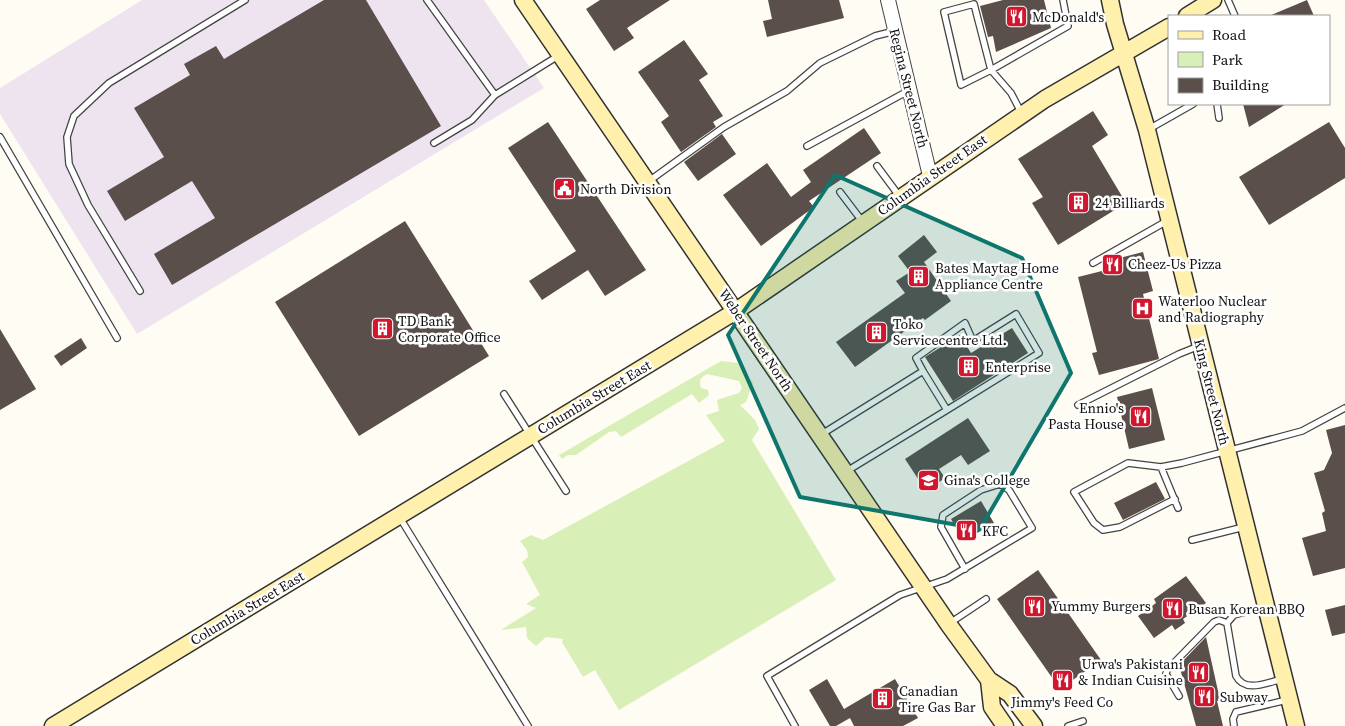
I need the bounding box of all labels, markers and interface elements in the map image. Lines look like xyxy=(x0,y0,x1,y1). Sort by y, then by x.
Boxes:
restaurant icon: McDonald's xyxy=(1004,5,1028,29)
place label: McDonald's xyxy=(1032,7,1104,27)
legend xyxy=(1168,15,1330,105)
text: Road xyxy=(1212,24,1246,45)
street label: Regina Street North xyxy=(884,26,934,150)
text: Park xyxy=(1212,49,1244,70)
text: Building xyxy=(1212,74,1269,95)
street label: Columbia Street East xyxy=(873,129,991,220)
public building icon: North Division xyxy=(552,177,576,201)
place label: North Division xyxy=(580,179,672,199)
building icon: 24 Billiards xyxy=(1067,191,1091,215)
place label: 24 Billiards xyxy=(1095,193,1165,213)
restaurant icon: Cheez-Us Pizza xyxy=(1100,252,1124,276)
place label: Cheez-Us Pizza xyxy=(1128,254,1222,274)
place label: Bates Maytag Home Appliance Centre xyxy=(935,258,1059,294)
building icon: Bates Maytag Home Appliance Centre xyxy=(907,264,931,288)
street label: Weber Street North xyxy=(714,285,798,395)
place label: Waterloo Nuclear and Radiography xyxy=(1158,291,1267,327)
hospital icon: Waterloo Nuclear and Radiography xyxy=(1130,297,1154,321)
place label: TD Bank Corporate Office xyxy=(398,311,501,347)
place label: Toko Servicecentre Ltd. xyxy=(893,314,1007,350)
building icon: TD Bank Corporate Office xyxy=(370,317,394,341)
building icon: Toko Servicecentre Ltd. xyxy=(865,320,889,344)
street label: King Street North xyxy=(1189,337,1235,447)
street label: Columbia Street East xyxy=(533,355,655,439)
building icon: Enterprise xyxy=(957,355,981,379)
place label: Enterprise xyxy=(985,357,1051,377)
place label: Ennio's Pasta House xyxy=(1048,398,1124,434)
restaurant icon: Ennio's Pasta House xyxy=(1128,404,1152,428)
school or university icon: Gina's College xyxy=(916,468,940,492)
place label: Gina's College xyxy=(944,470,1030,490)
restaurant icon: KFC xyxy=(954,519,978,543)
place label: KFC xyxy=(982,521,1008,541)
street label: Columbia Street East xyxy=(186,566,308,650)
restaurant icon: Yummy Burgers xyxy=(1023,594,1047,618)
place label: Yummy Burgers xyxy=(1051,596,1151,616)
restaurant icon: Busan Korean BBQ xyxy=(1160,597,1184,621)
place label: Busan Korean BBQ xyxy=(1188,599,1305,619)
place label: Urwa's Pakistani & Indian Cuisine xyxy=(1078,654,1183,690)
restaurant icon: Urwa's Pakistani & Indian Cuisine xyxy=(1187,660,1211,684)
restaurant icon: Jimmy's Feed Co xyxy=(1050,668,1074,692)
place label: Canadian Tire Gas Bar xyxy=(899,681,976,717)
restaurant icon: Subway xyxy=(1192,685,1216,709)
building icon: Canadian Tire Gas Bar xyxy=(871,687,895,711)
place label: Subway xyxy=(1220,687,1269,707)
place label: Jimmy's Feed Co xyxy=(1010,692,1113,712)

